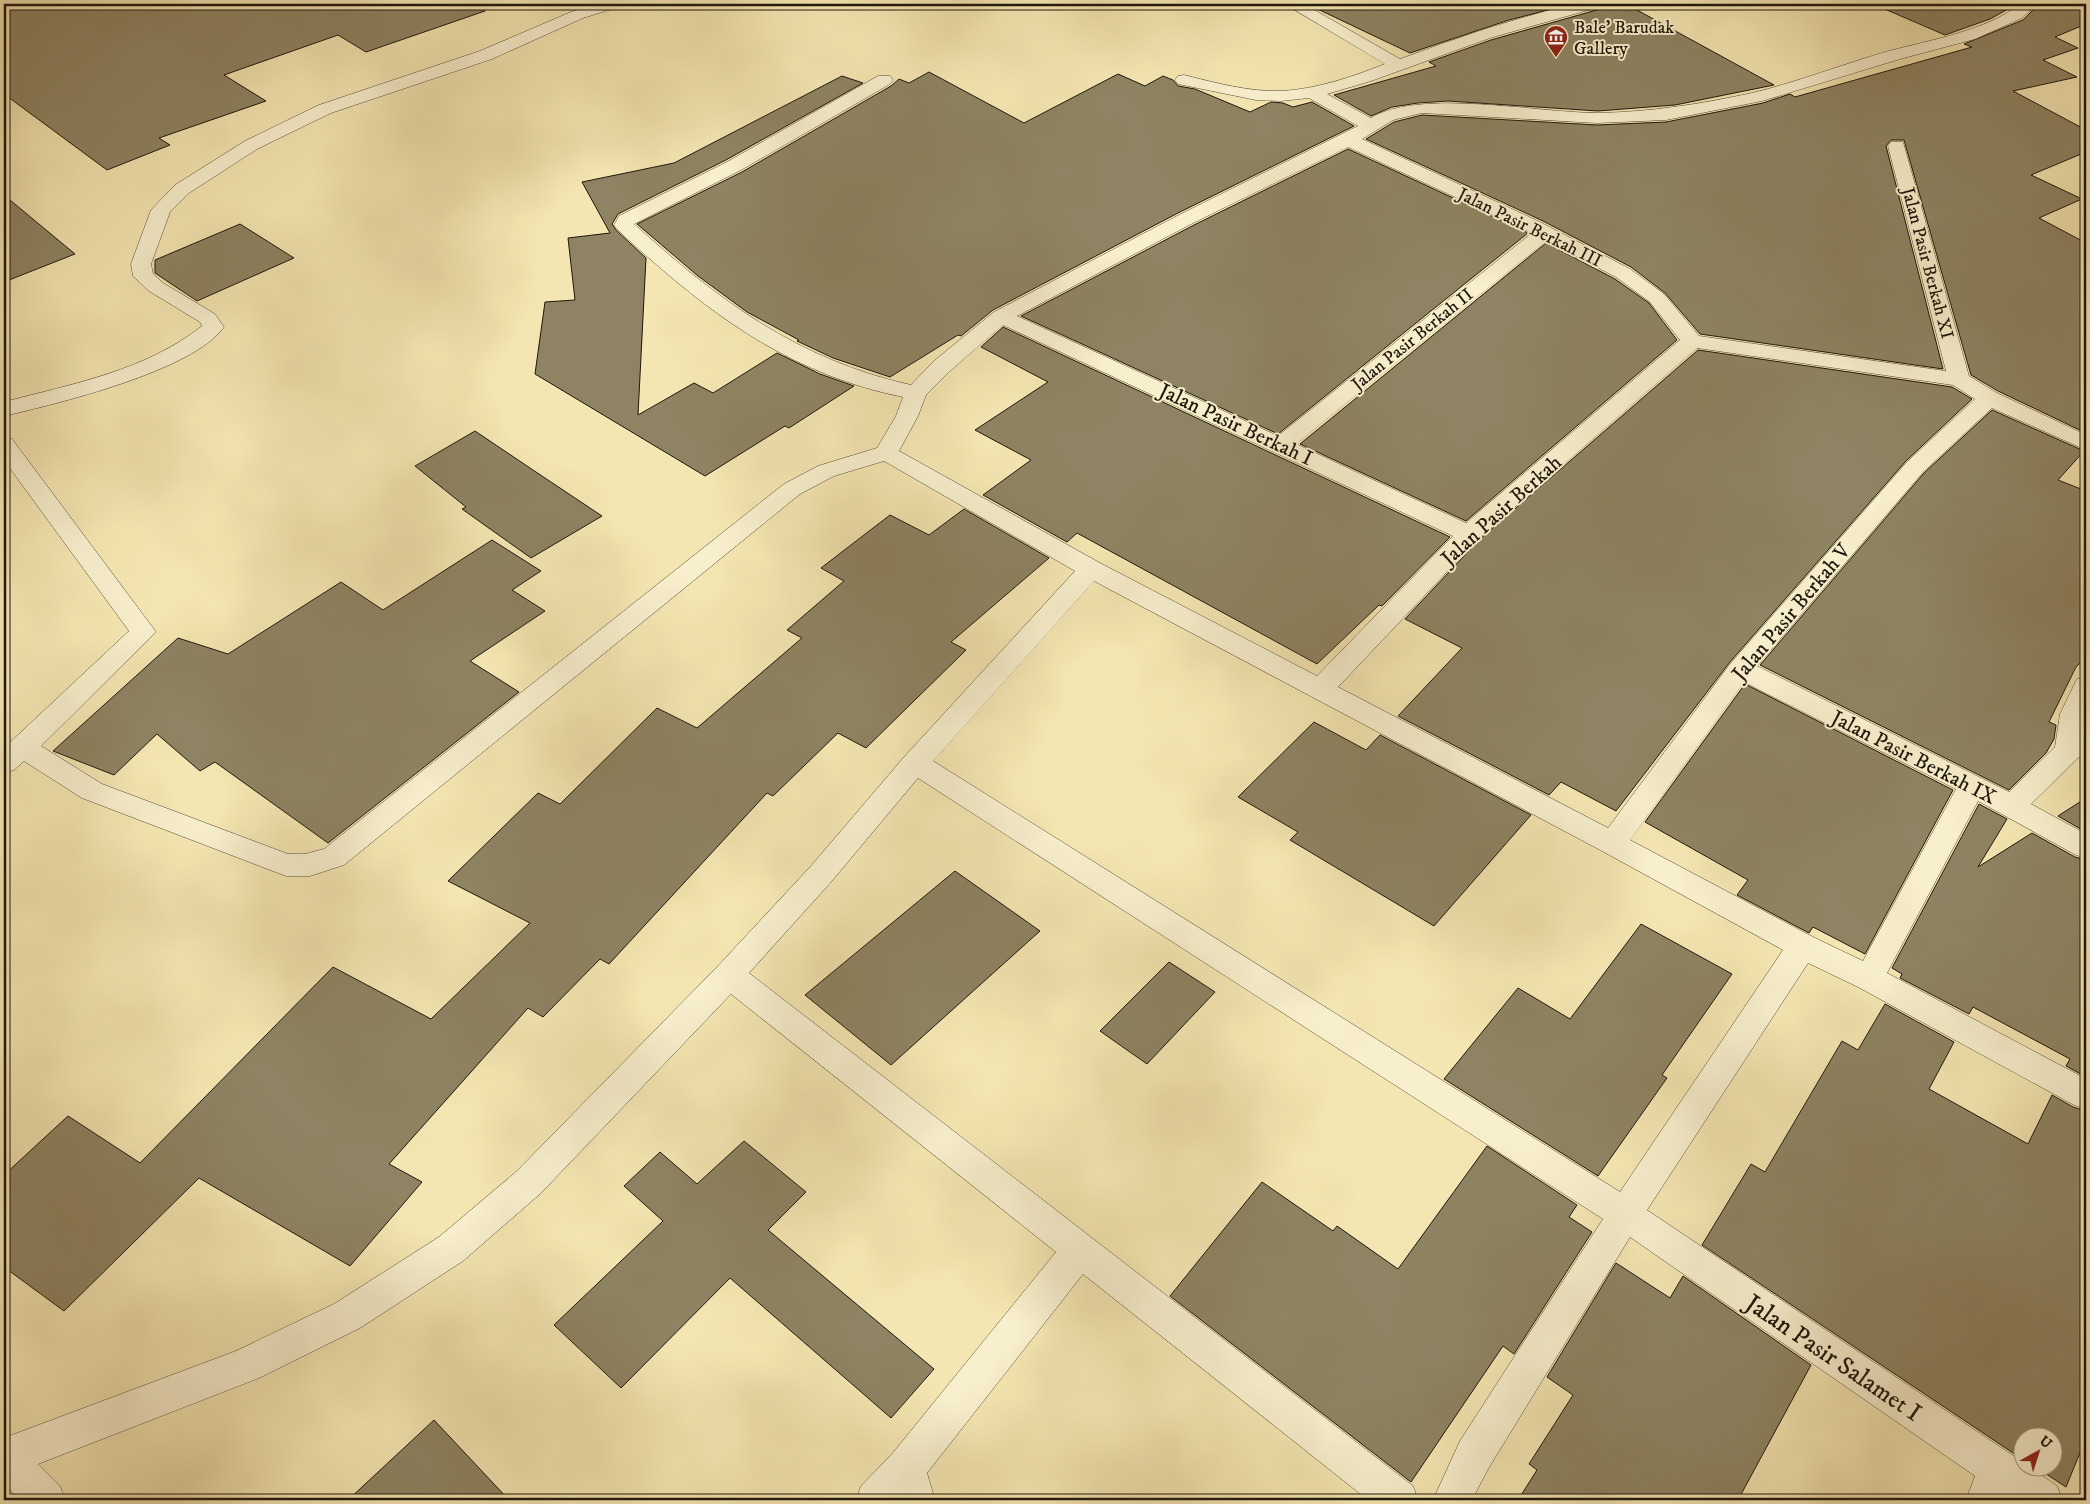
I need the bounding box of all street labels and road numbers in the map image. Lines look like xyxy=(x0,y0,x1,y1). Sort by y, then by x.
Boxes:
street label: Jalan Pasir Berkah III xyxy=(1452,183,1605,272)
street label: Jalan Pasir Berkah XI xyxy=(1896,183,1958,341)
street label: Jalan Pasir Berkah II xyxy=(1346,284,1478,397)
street label: Jalan Pasir Berkah I xyxy=(1153,377,1317,472)
street label: Jalan Pasir Berkah xyxy=(1434,450,1567,573)
street label: Jalan Pasir Berkah V xyxy=(1725,538,1857,688)
street label: Jalan Pasir Berkah IX xyxy=(1825,704,2000,811)
street label: Jalan Pasir Salamet I xyxy=(1738,1287,1927,1429)

